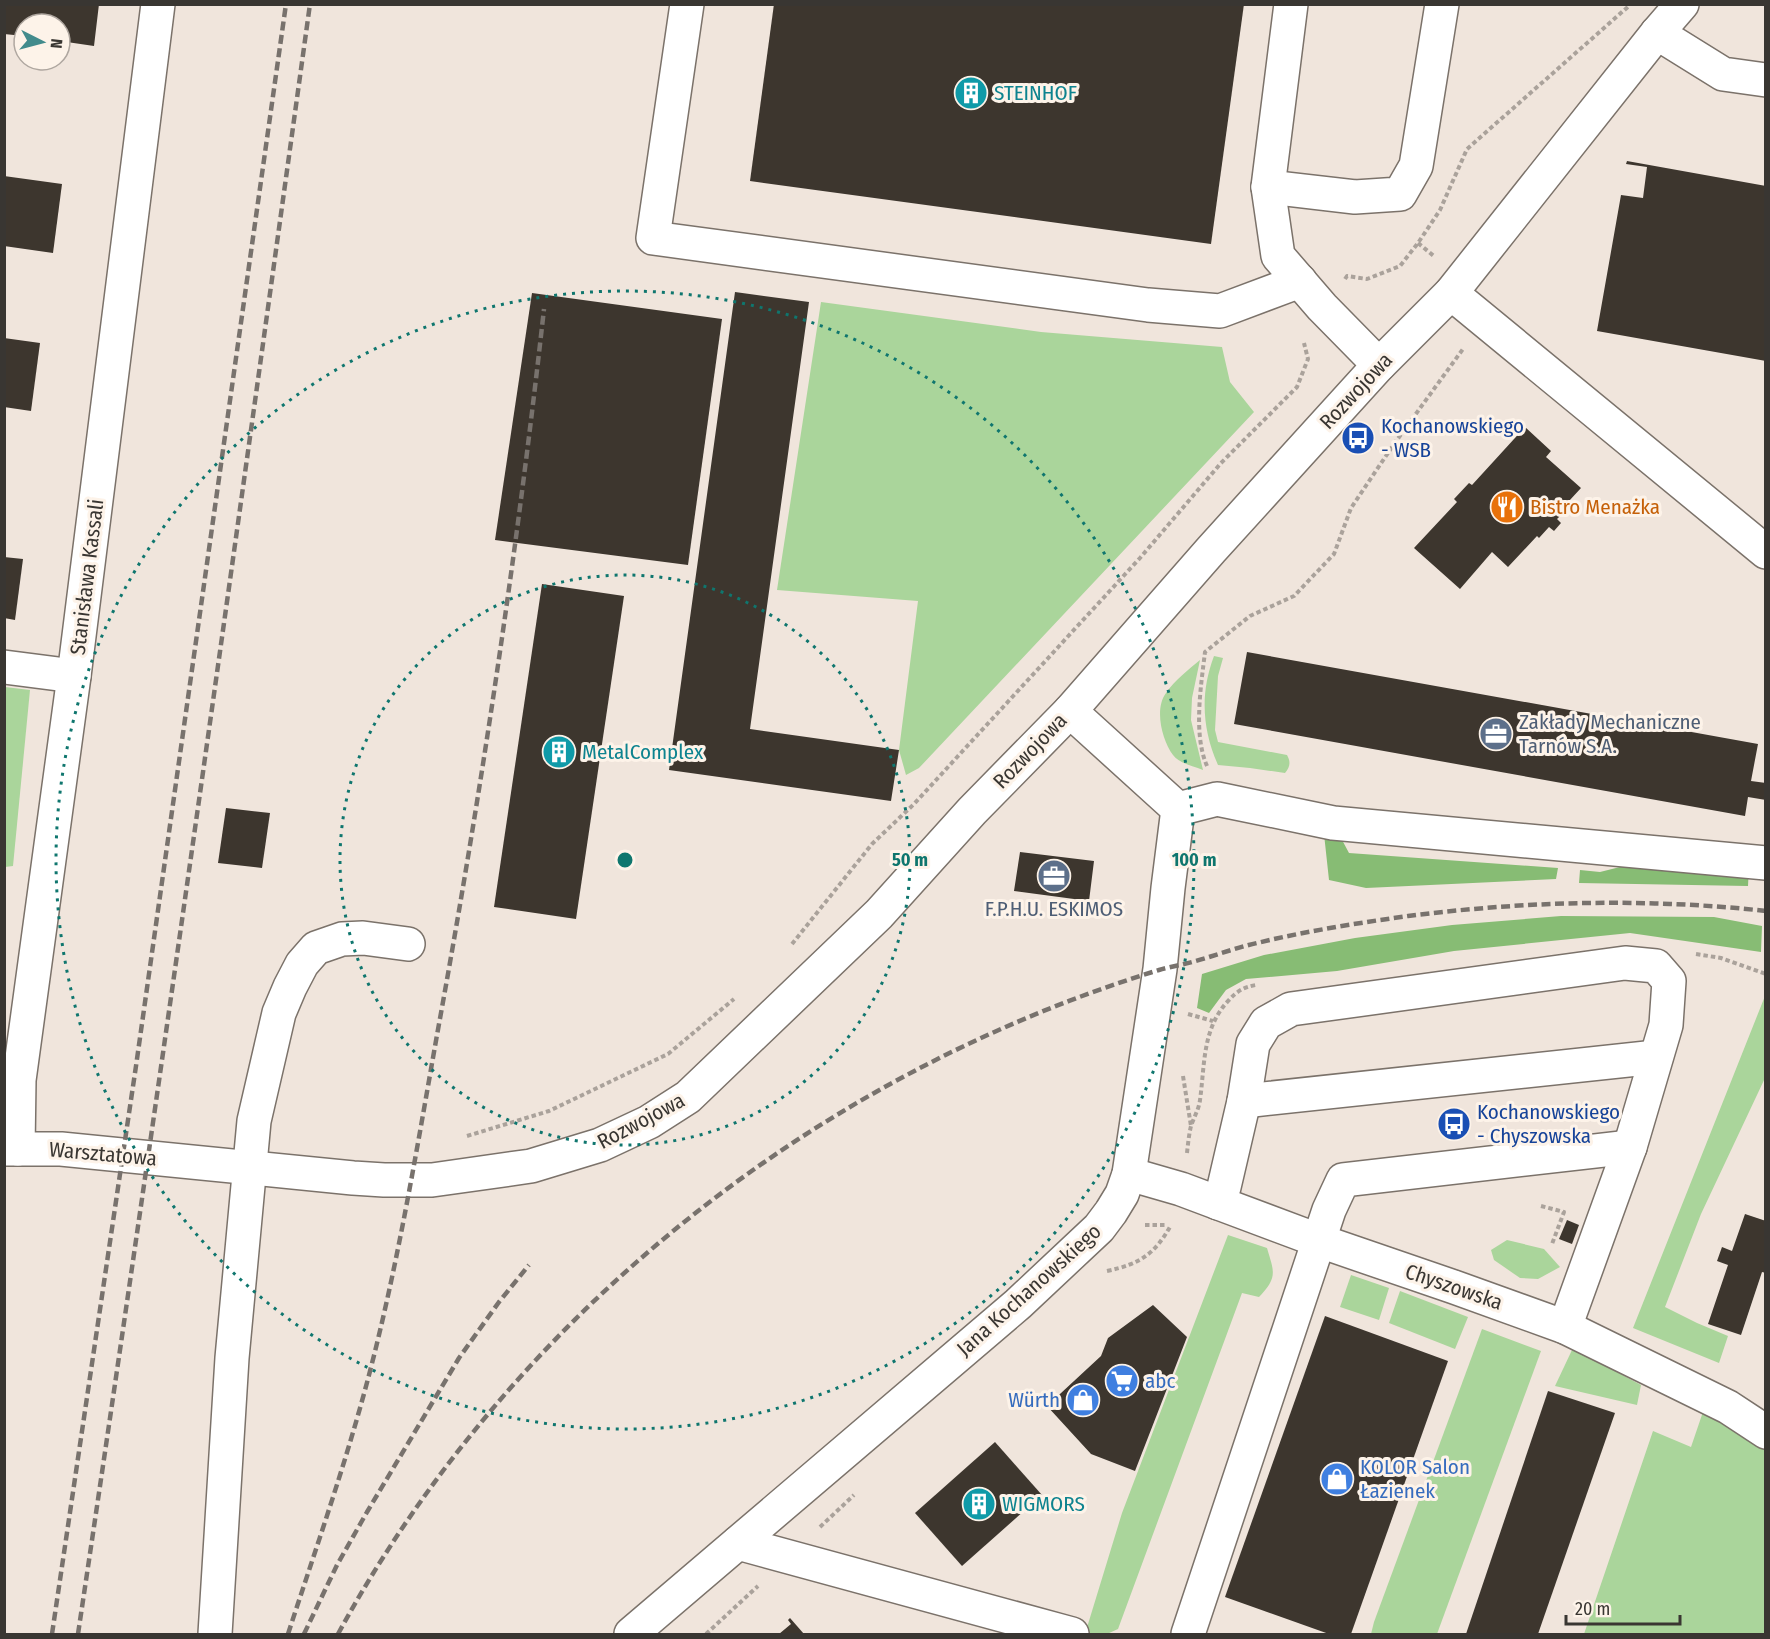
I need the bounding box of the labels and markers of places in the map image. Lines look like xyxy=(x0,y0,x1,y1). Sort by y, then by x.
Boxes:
building icon: STEINHOF xyxy=(953,75,989,111)
place label: STEINHOF xyxy=(994,80,1077,106)
place label: Kochanowskiego - WSB xyxy=(1381,413,1524,463)
bus stop icon: Kochanowskiego - WSB xyxy=(1340,420,1376,456)
restaurant icon: Bistro Menażka xyxy=(1489,489,1525,525)
place label: Bistro Menażka xyxy=(1530,494,1660,520)
place label: Zakłady Mechaniczne Tarnów S.A. xyxy=(1519,709,1701,759)
office icon: Zakłady Mechaniczne Tarnów S.A. xyxy=(1478,716,1514,752)
building icon: MetalComplex xyxy=(541,734,577,770)
place label: MetalComplex xyxy=(582,739,704,765)
centre of rings xyxy=(615,850,635,870)
office icon: F.P.H.U. ESKIMOS xyxy=(1036,858,1072,894)
place label: F.P.H.U. ESKIMOS xyxy=(985,896,1123,922)
place label: Kochanowskiego - Chyszowska xyxy=(1477,1099,1620,1149)
bus stop icon: Kochanowskiego - Chyszowska xyxy=(1436,1106,1472,1142)
supermarket icon: abc xyxy=(1104,1363,1140,1399)
place label: abc xyxy=(1145,1368,1175,1394)
shop icon: Würth xyxy=(1065,1382,1101,1418)
place label: Würth xyxy=(1008,1387,1060,1413)
place label: KOLOR Salon Łazienek xyxy=(1360,1454,1470,1504)
shop icon: KOLOR Salon Łazienek xyxy=(1319,1461,1355,1497)
building icon: WIGMORS xyxy=(961,1486,997,1522)
place label: WIGMORS xyxy=(1002,1491,1085,1517)

